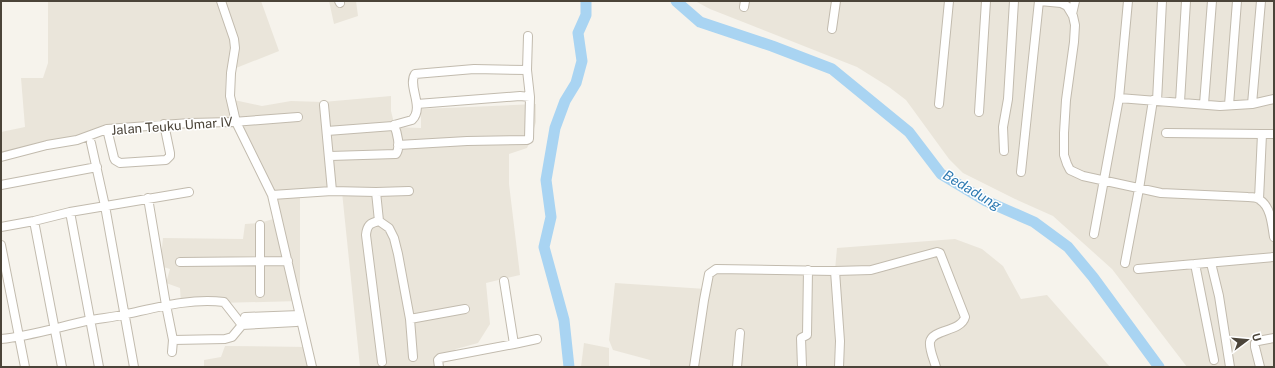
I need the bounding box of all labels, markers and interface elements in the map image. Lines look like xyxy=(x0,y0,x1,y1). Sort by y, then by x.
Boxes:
street label: Jalan Teuku Umar IV xyxy=(111,114,234,138)
water label: Bedadung xyxy=(940,167,1004,214)
north arrow xyxy=(1227,320,1267,360)
text: U xyxy=(1250,332,1263,343)

